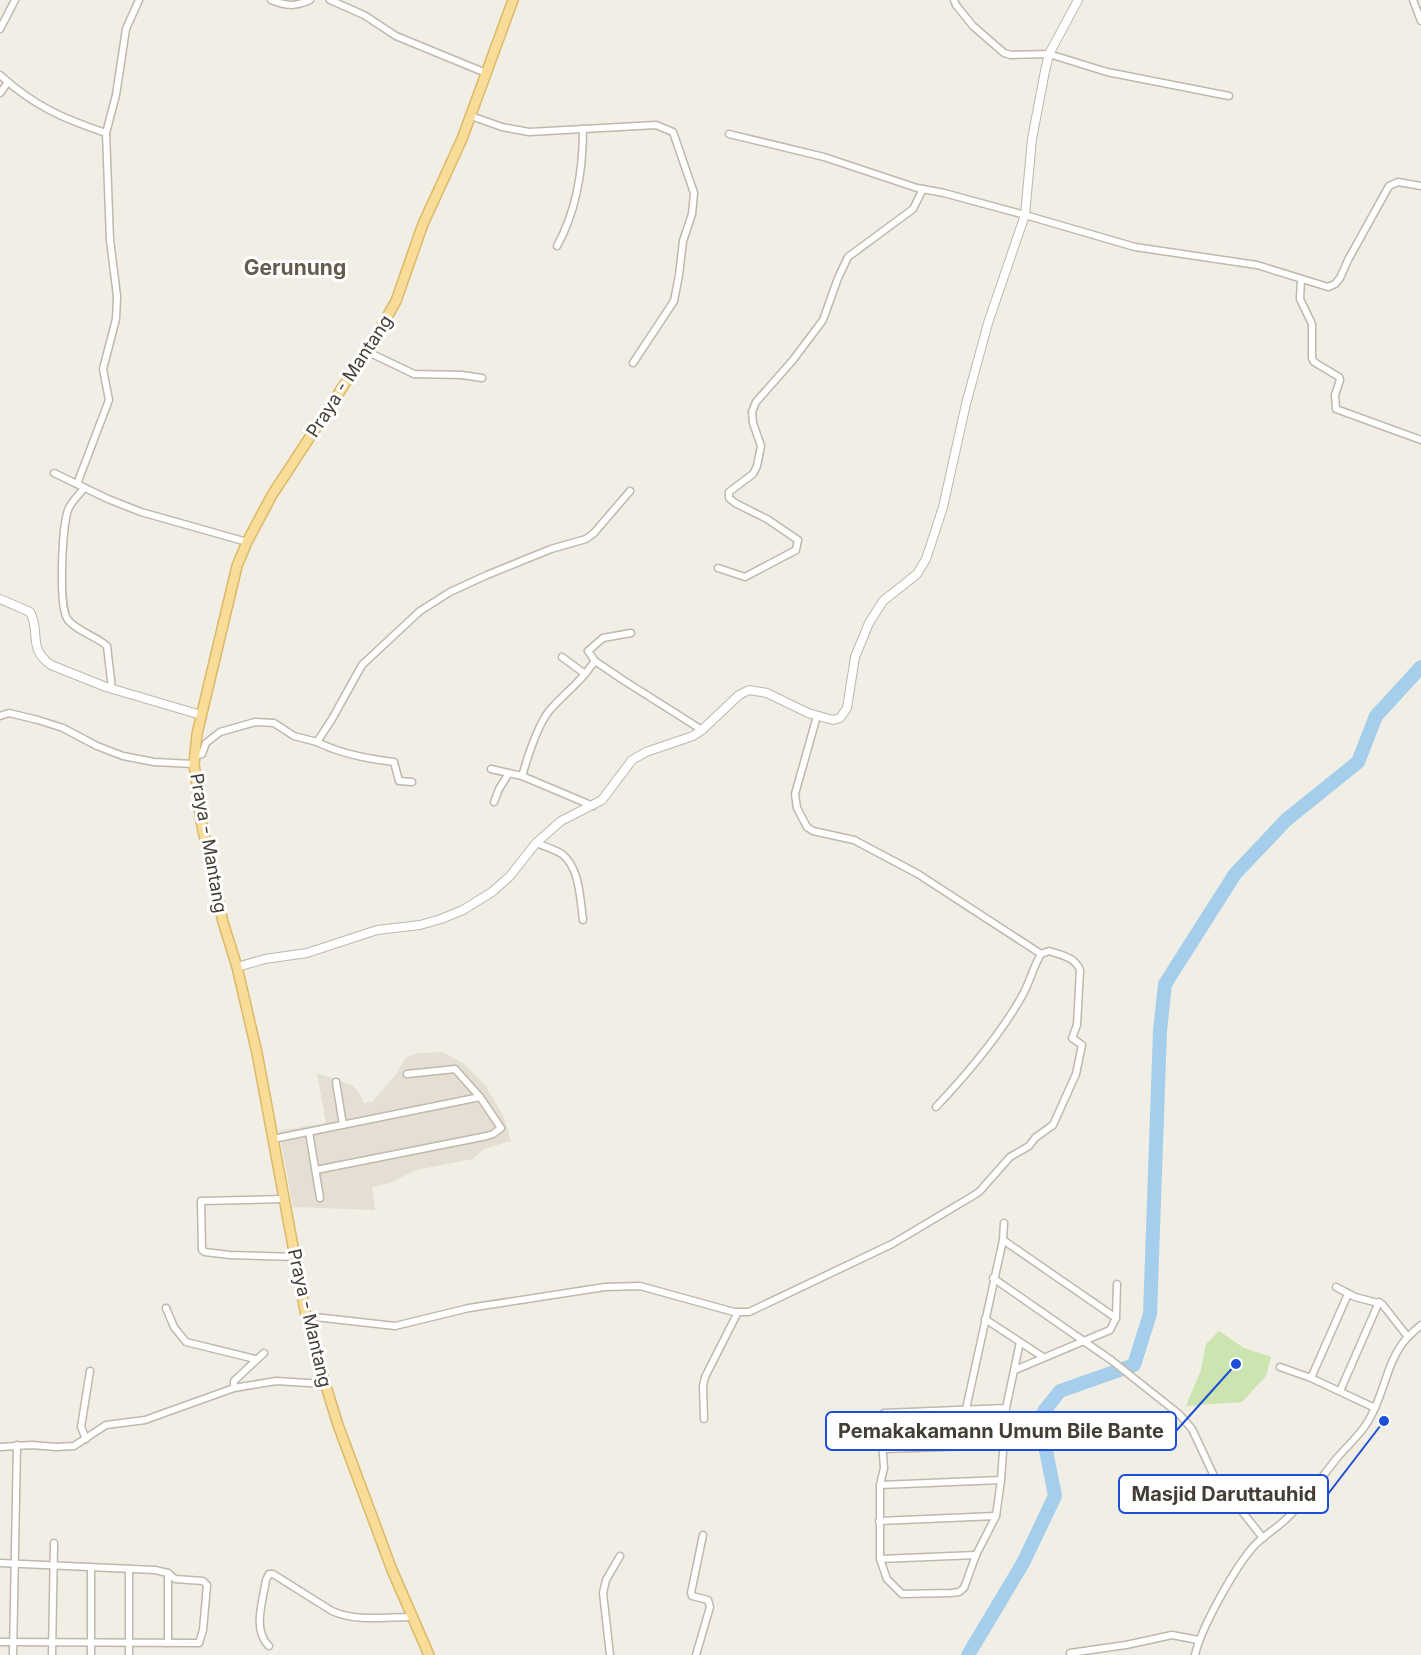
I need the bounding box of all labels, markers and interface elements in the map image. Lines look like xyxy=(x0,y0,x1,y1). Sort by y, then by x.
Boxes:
district label: Gerunung xyxy=(244,255,346,280)
street label: Praya - Mantang xyxy=(302,311,396,441)
street label: Praya - Mantang xyxy=(186,772,232,914)
street label: Praya - Mantang xyxy=(284,1247,336,1389)
callout: Pemakakamann Umum Bile Bante xyxy=(826,1412,1176,1450)
text: Pemakakamann Umum Bile Bante xyxy=(838,1419,1164,1443)
callout: Masjid Daruttauhid xyxy=(1119,1475,1328,1513)
text: Masjid Daruttauhid xyxy=(1132,1482,1316,1506)

